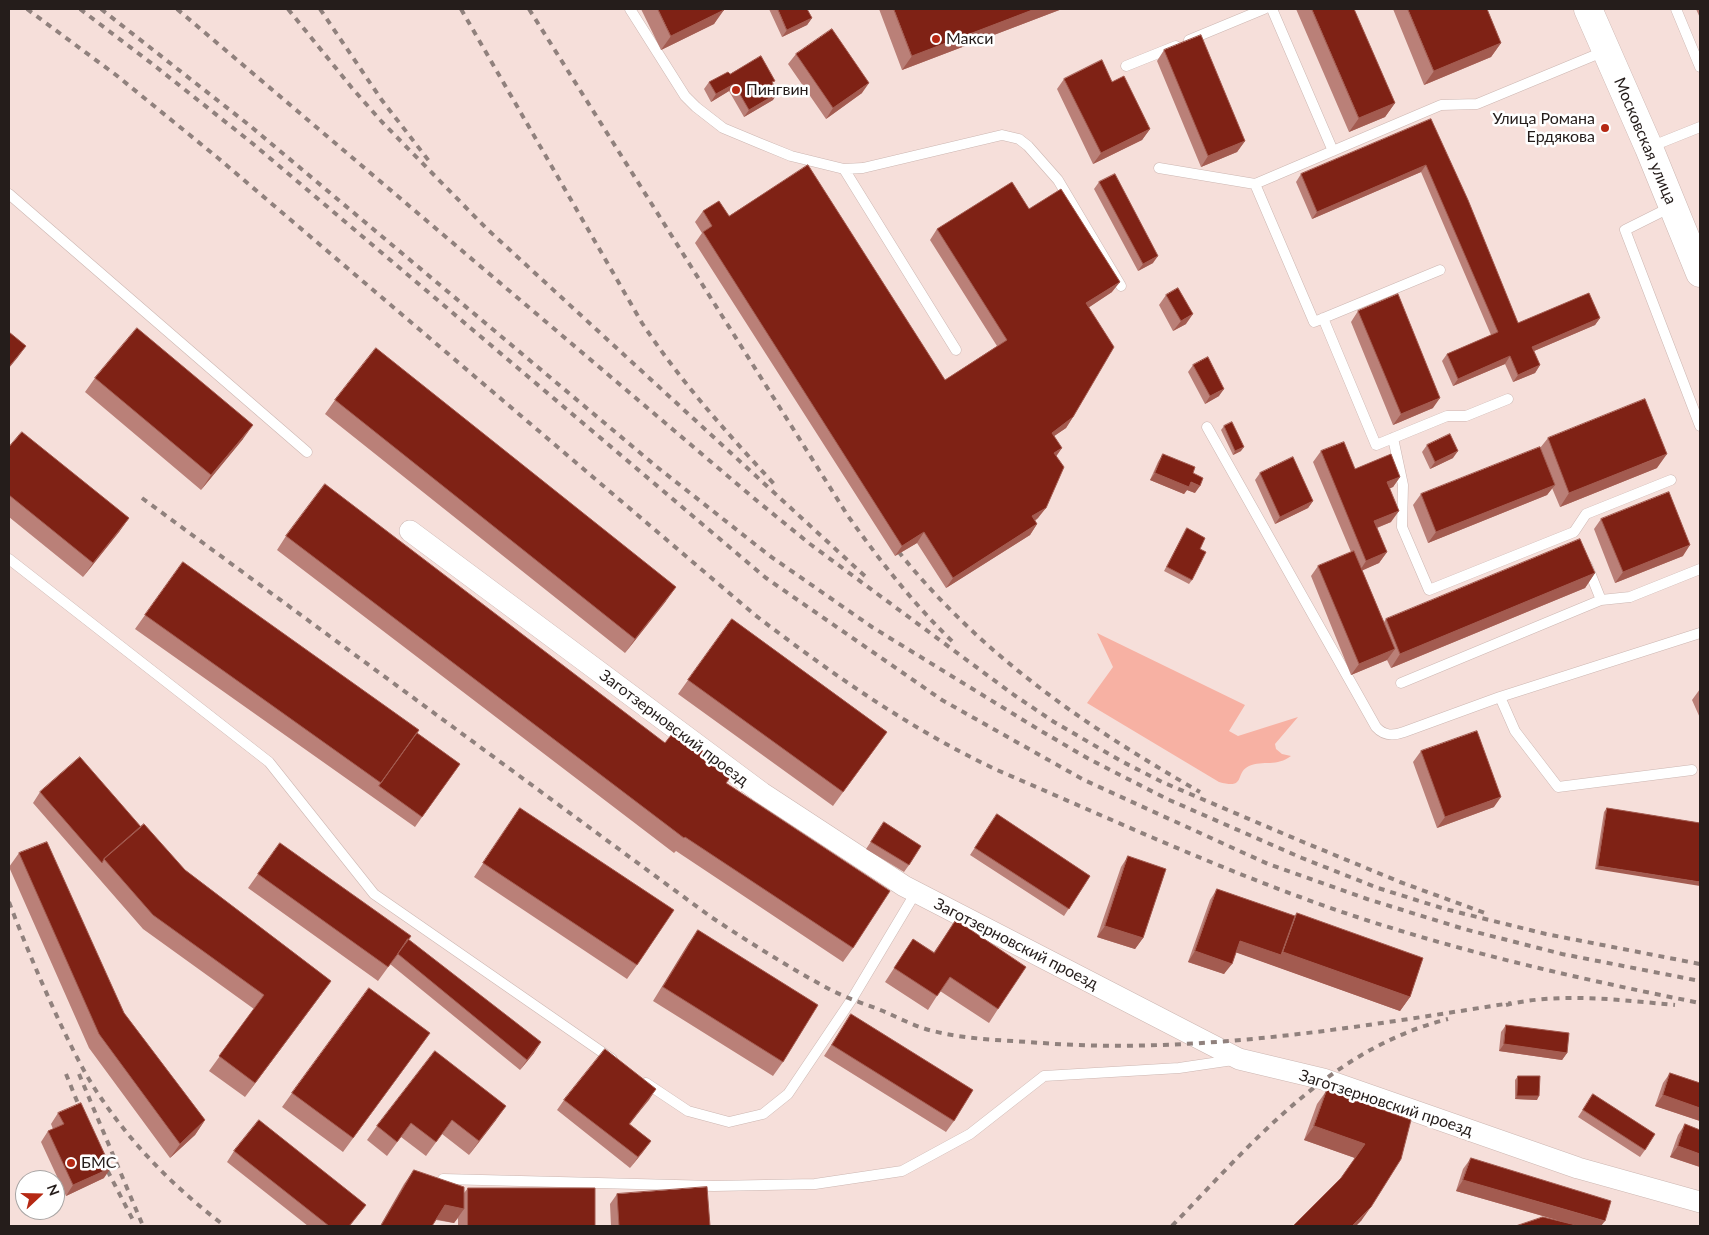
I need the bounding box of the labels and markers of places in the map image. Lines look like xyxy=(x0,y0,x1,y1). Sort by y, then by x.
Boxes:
place label: Макси xyxy=(946,29,993,49)
marker: Макси xyxy=(930,33,942,45)
place label: Пингвин xyxy=(746,80,809,100)
marker: Пингвин xyxy=(730,84,742,96)
place label: Улица Романа Ердякова xyxy=(1492,109,1595,147)
marker: Улица Романа Ердякова xyxy=(1599,122,1611,134)
place label: БМС xyxy=(81,1153,116,1173)
marker: БМС xyxy=(65,1157,77,1169)

